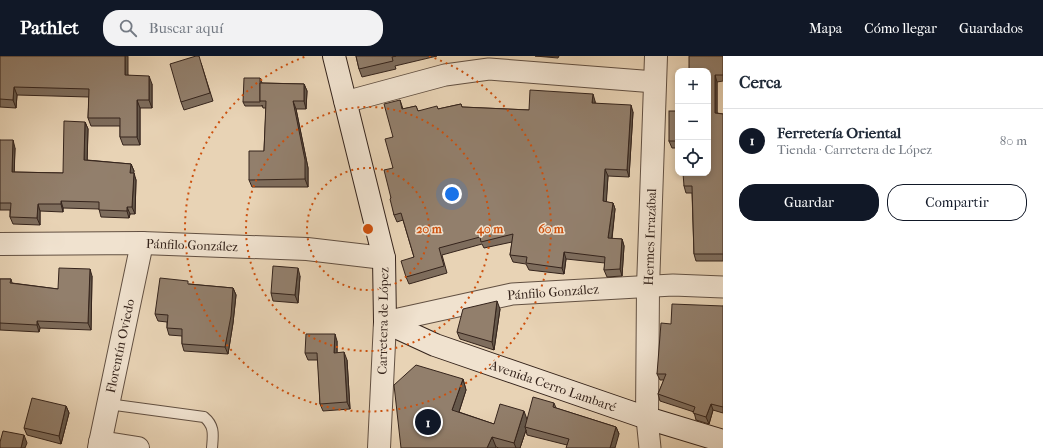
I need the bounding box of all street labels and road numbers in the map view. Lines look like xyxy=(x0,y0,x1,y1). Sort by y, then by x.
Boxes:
street label: Hermes Irrazábal xyxy=(641,188,659,286)
street label: Pánfilo González xyxy=(146,236,239,254)
street label: Carretera de López xyxy=(375,267,391,375)
street label: Pánfilo González xyxy=(507,281,600,303)
street label: Florentín Oviedo xyxy=(103,297,137,394)
street label: Avenida Cerro Lambaré xyxy=(487,357,619,415)

